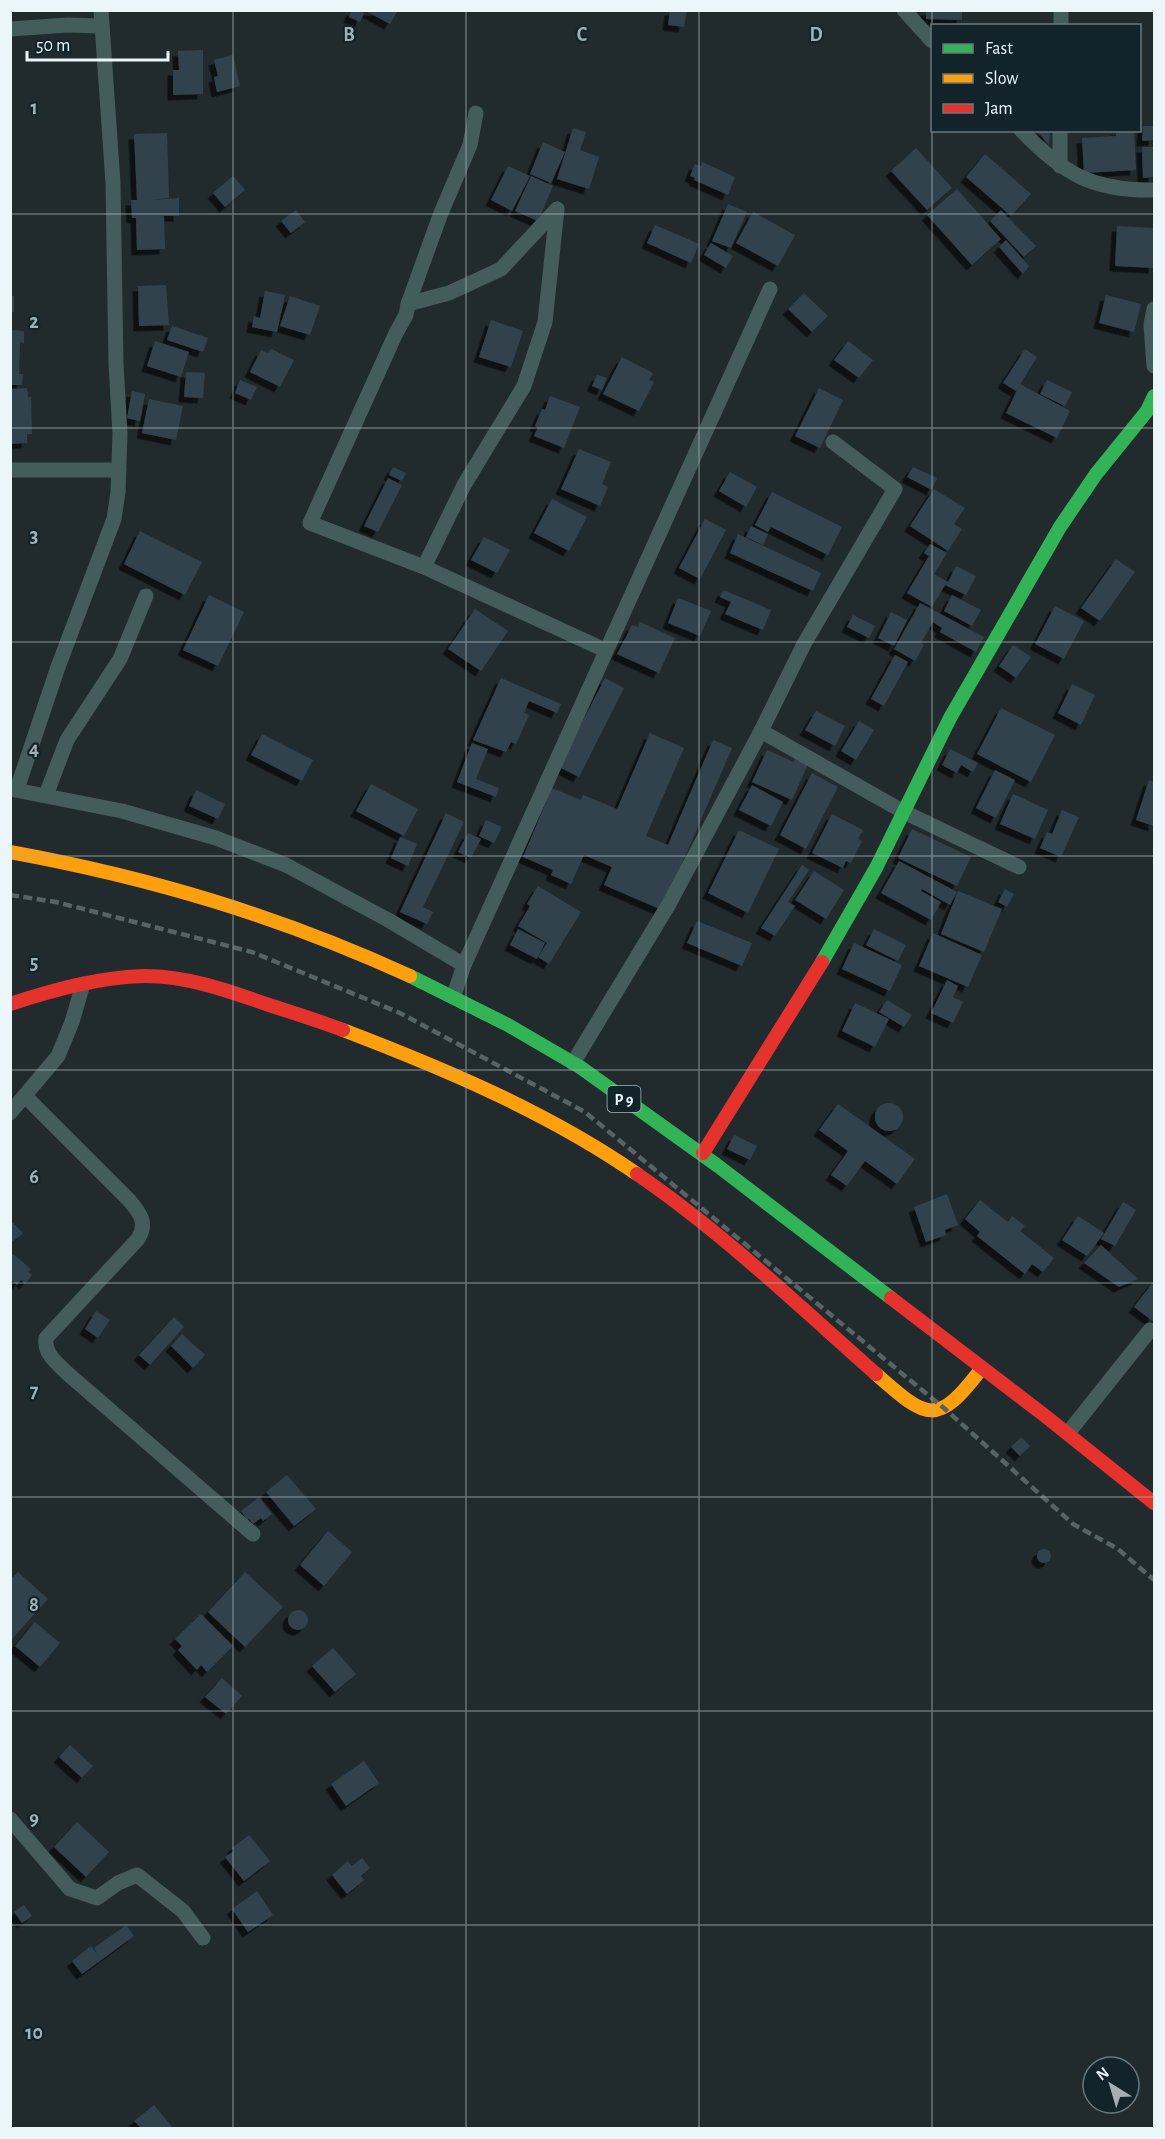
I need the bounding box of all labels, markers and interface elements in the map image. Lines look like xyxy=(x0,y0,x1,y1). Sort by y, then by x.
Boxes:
scale bar xyxy=(27,24,168,62)
legend xyxy=(931,24,1141,132)
text: B xyxy=(343,25,355,45)
text: C xyxy=(577,25,588,45)
text: D xyxy=(809,25,823,45)
text: 50 m xyxy=(36,37,70,55)
text: Fast xyxy=(985,40,1013,58)
text: Slow xyxy=(985,70,1018,88)
text: 1 xyxy=(30,98,38,118)
text: Jam xyxy=(985,100,1013,118)
text: 2 xyxy=(29,312,39,332)
text: 3 xyxy=(30,526,38,546)
text: 4 xyxy=(29,739,39,759)
text: 5 xyxy=(30,953,38,973)
road number: P 9 xyxy=(608,1086,640,1112)
text: 6 xyxy=(29,1167,39,1187)
text: 7 xyxy=(30,1381,39,1401)
text: 8 xyxy=(29,1595,39,1615)
text: 9 xyxy=(29,1809,39,1829)
text: 10 xyxy=(25,2023,43,2043)
north arrow xyxy=(1081,2055,1141,2115)
text: N xyxy=(1093,2064,1112,2084)

